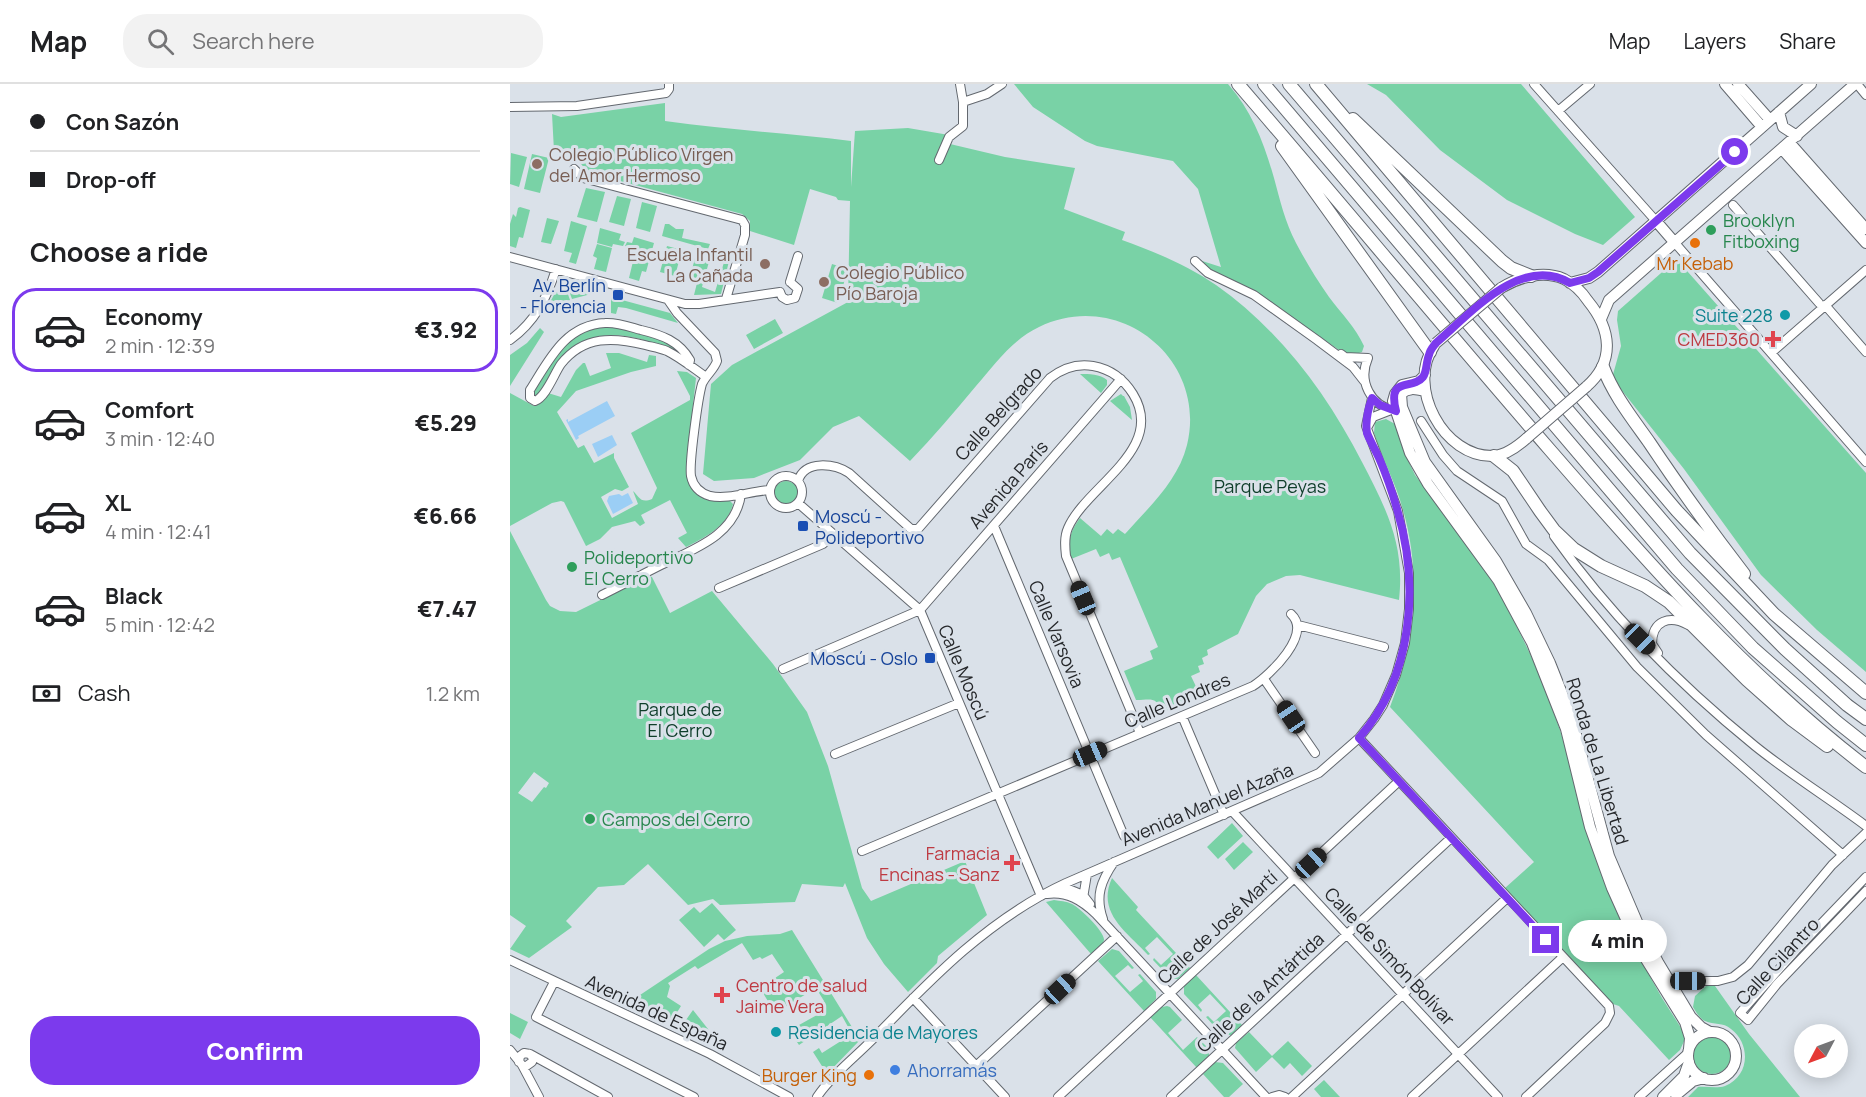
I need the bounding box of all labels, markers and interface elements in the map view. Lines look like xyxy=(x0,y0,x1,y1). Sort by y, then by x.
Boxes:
search box xyxy=(123,14,543,68)
text: Map xyxy=(30,22,87,60)
icon: search xyxy=(144,25,177,58)
text: Search here xyxy=(192,26,315,56)
text: Map xyxy=(1609,27,1650,55)
text: Layers xyxy=(1683,27,1746,55)
text: Share xyxy=(1779,27,1836,55)
text: Con Sazón xyxy=(66,107,179,137)
route start xyxy=(1721,138,1748,165)
place label: Colegio Público Virgen del Amor Hermoso xyxy=(549,142,733,187)
marker: Colegio Público Virgen del Amor Hermoso xyxy=(530,157,544,171)
text: Drop-off xyxy=(66,165,156,195)
place label: Brooklyn Fitboxing xyxy=(1723,208,1800,253)
marker: Brooklyn Fitboxing xyxy=(1704,223,1718,237)
text: Choose a ride xyxy=(30,233,208,270)
marker: Mr Kebab xyxy=(1688,236,1702,250)
place label: Escuela Infantil La Cañada xyxy=(627,242,753,287)
place label: Mr Kebab xyxy=(1656,251,1734,275)
marker: Escuela Infantil La Cañada xyxy=(758,257,772,271)
place label: Colegio Público Pío Baroja xyxy=(836,260,964,305)
place label: Av. Berlín - Florencia xyxy=(520,273,606,318)
marker: Colegio Público Pío Baroja xyxy=(817,275,831,289)
marker: Av. Berlín - Florencia xyxy=(611,288,625,302)
text: Economy xyxy=(105,302,203,332)
icon: car xyxy=(33,303,87,357)
place label: Suite 228 xyxy=(1695,303,1773,327)
marker: Suite 228 xyxy=(1778,308,1792,322)
text: €3.92 xyxy=(415,315,477,345)
place label: CMED360 xyxy=(1678,327,1760,351)
marker: CMED360 xyxy=(1764,330,1782,348)
text: 2 min · 12:39 xyxy=(105,332,215,359)
street label: Calle Belgrado xyxy=(949,361,1047,465)
text: Comfort xyxy=(105,395,194,425)
icon: car xyxy=(33,396,87,450)
text: €5.29 xyxy=(415,408,477,438)
text: 3 min · 12:40 xyxy=(105,425,215,452)
street label: Avenida París xyxy=(963,435,1053,533)
park label: Parque Peyas xyxy=(1214,474,1326,498)
text: XL xyxy=(105,488,131,518)
icon: car xyxy=(33,489,87,543)
text: €6.66 xyxy=(414,501,477,531)
place label: Moscú - Polideportivo xyxy=(815,504,924,549)
text: 4 min · 12:41 xyxy=(105,518,212,545)
marker: Moscú - Polideportivo xyxy=(796,519,810,533)
place label: Polideportivo El Cerro xyxy=(584,545,693,590)
marker: Polideportivo El Cerro xyxy=(565,560,579,574)
street label: Calle Varsovia xyxy=(1024,577,1090,691)
car xyxy=(1068,578,1098,618)
text: Black xyxy=(105,581,162,611)
icon: car xyxy=(33,582,87,636)
text: €7.47 xyxy=(417,594,477,624)
text: 5 min · 12:42 xyxy=(105,611,215,638)
car xyxy=(1621,620,1659,658)
street label: Calle Moscú xyxy=(933,621,995,723)
place label: Moscú - Oslo xyxy=(810,646,918,670)
marker: Moscú - Oslo xyxy=(923,651,937,665)
street label: Calle Londres xyxy=(1120,667,1234,733)
street label: Ronda de La Libertad xyxy=(1561,675,1635,847)
icon: cash xyxy=(30,677,63,710)
text: Cash xyxy=(78,678,131,708)
text: 1.2 km xyxy=(426,680,480,707)
park label: Parque de El Cerro xyxy=(638,697,722,742)
car xyxy=(1273,697,1309,737)
car xyxy=(1070,739,1110,769)
street label: Avenida Manuel Azaña xyxy=(1117,757,1297,851)
place label: Campos del Cerro xyxy=(602,807,750,831)
marker: Campos del Cerro xyxy=(583,812,597,826)
place label: Farmacia Encinas - Sanz xyxy=(879,841,1000,886)
car xyxy=(1292,844,1330,882)
marker: Farmacia Encinas - Sanz xyxy=(1005,856,1019,870)
street label: Calle de José Martí xyxy=(1152,865,1282,989)
street label: Calle de Simón Bolívar xyxy=(1320,882,1461,1031)
street label: Calle Cilantro xyxy=(1730,912,1824,1010)
callout: 4 min xyxy=(1567,919,1666,961)
route end xyxy=(1532,926,1559,953)
street label: Calle de la Antártida xyxy=(1191,927,1329,1057)
text: 4 min xyxy=(1591,927,1644,954)
street label: Avenida de España xyxy=(582,968,732,1056)
car xyxy=(1041,970,1079,1008)
car xyxy=(1670,972,1706,990)
place label: Centro de salud Jaime Vera xyxy=(736,973,867,1018)
marker: Centro de salud Jaime Vera xyxy=(713,986,731,1004)
button: Confirm xyxy=(30,1016,480,1085)
place label: Residencia de Mayores xyxy=(788,1020,978,1044)
north arrow xyxy=(1794,1024,1848,1078)
map controls xyxy=(1794,1024,1848,1078)
marker: Residencia de Mayores xyxy=(769,1025,783,1039)
place label: Ahorramás xyxy=(907,1058,997,1082)
place label: Burger King xyxy=(762,1063,857,1087)
marker: Ahorramás xyxy=(888,1063,902,1077)
marker: Burger King xyxy=(862,1068,876,1082)

